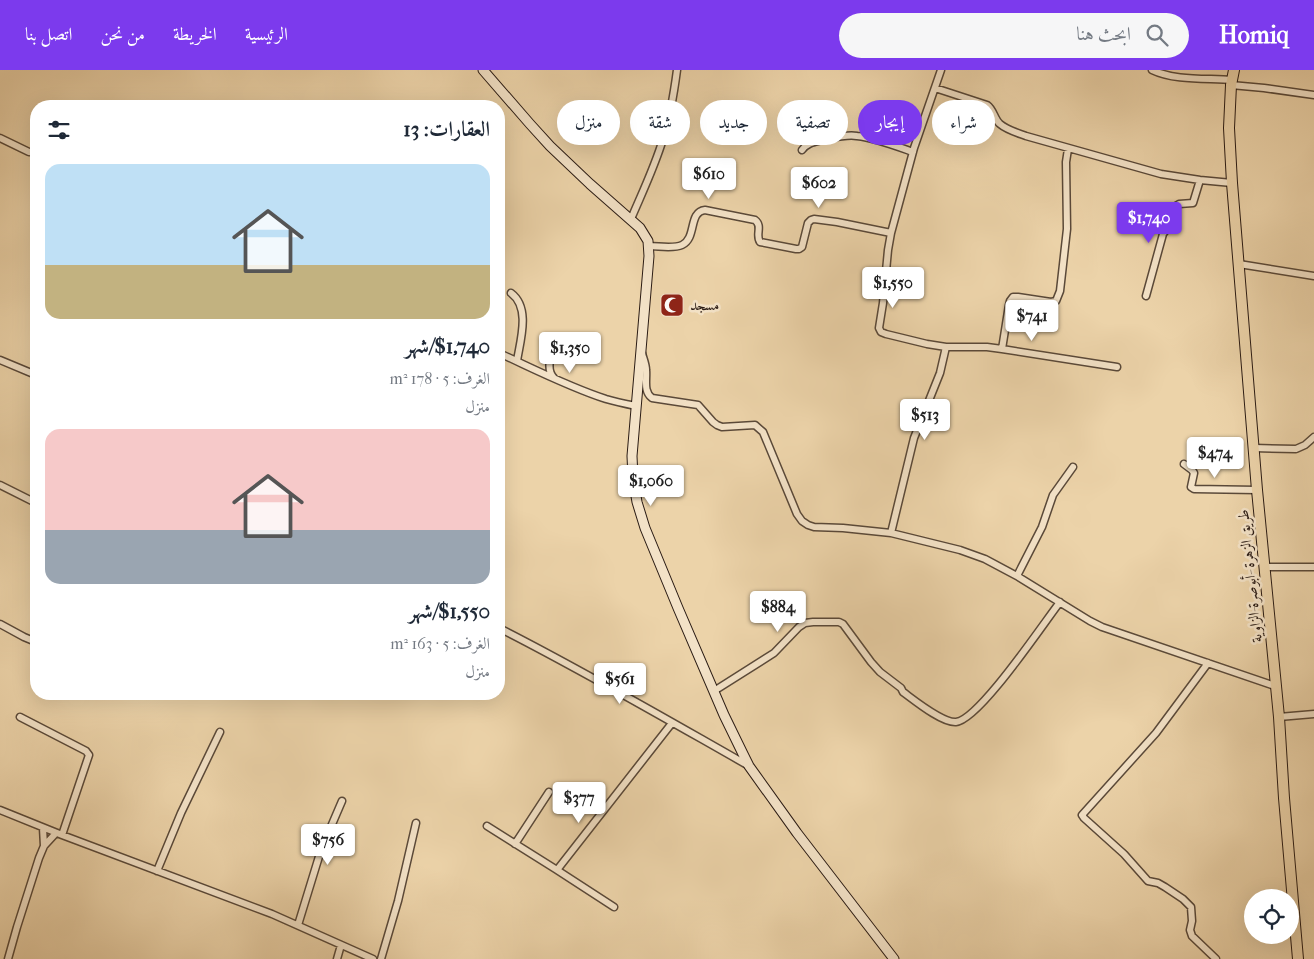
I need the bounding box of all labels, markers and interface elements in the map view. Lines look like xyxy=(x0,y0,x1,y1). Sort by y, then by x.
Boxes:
search box xyxy=(839,13,1189,58)
icon: search xyxy=(1143,21,1171,49)
text: Homiq xyxy=(1219,21,1289,49)
text: ابحث هنا xyxy=(1076,23,1131,45)
text: اتصل بنا xyxy=(25,24,72,45)
text: من نحن xyxy=(100,24,145,45)
text: الخريطة xyxy=(173,24,217,45)
text: الرئيسية xyxy=(245,24,288,45)
chip: منزل xyxy=(557,100,620,145)
chip: شقة xyxy=(630,100,690,145)
chip: جديد xyxy=(700,100,767,145)
chip: تصفية xyxy=(777,100,848,145)
chip: إيجار xyxy=(858,100,922,145)
chip: شراء xyxy=(932,100,995,145)
icon: filters xyxy=(45,116,73,144)
text: العقارات: 13 xyxy=(403,117,490,141)
pin: $610 xyxy=(679,158,739,200)
text: $610 xyxy=(693,164,725,183)
pin: $602 xyxy=(789,166,849,209)
text: $602 xyxy=(802,173,836,192)
icon: home xyxy=(223,196,313,286)
pin: $1,740 xyxy=(1108,202,1190,244)
text: $1,740 xyxy=(1128,208,1170,227)
pin: $1,550 xyxy=(852,266,934,309)
text: $1,550 xyxy=(873,273,913,292)
mosque icon: مسجد xyxy=(659,292,685,318)
place label: مسجد xyxy=(690,296,719,314)
pin: $741 xyxy=(1002,300,1062,342)
text: $741 xyxy=(1016,306,1048,325)
pin: $1,350 xyxy=(529,332,611,374)
text: $1,740/شهر xyxy=(405,334,490,358)
text: $1,350 xyxy=(550,338,590,357)
text: الغرف: 5 · 178 m² xyxy=(390,369,490,388)
text: منزل xyxy=(465,397,490,416)
pin: $513 xyxy=(895,398,955,441)
text: $513 xyxy=(911,405,939,424)
pin: $474 xyxy=(1185,436,1245,479)
text: $474 xyxy=(1198,443,1232,462)
icon: home xyxy=(223,461,313,551)
pin: $1,060 xyxy=(610,464,692,507)
text: $1,060 xyxy=(629,471,673,490)
street label: طريق الزهرة -أبوصرة-الزاوية xyxy=(1232,508,1267,644)
pin: $884 xyxy=(748,590,808,633)
text: $884 xyxy=(761,597,795,616)
text: $1,550/شهر xyxy=(409,599,490,623)
text: الغرف: 5 · 163 m² xyxy=(390,634,490,653)
text: منزل xyxy=(465,662,490,681)
pin: $561 xyxy=(590,662,650,705)
text: $561 xyxy=(605,669,635,688)
pin: $377 xyxy=(549,782,609,824)
text: $377 xyxy=(564,788,594,807)
pin: $756 xyxy=(298,824,358,866)
text: $756 xyxy=(312,830,344,849)
map controls xyxy=(1244,889,1299,944)
button: locate xyxy=(1244,889,1299,944)

